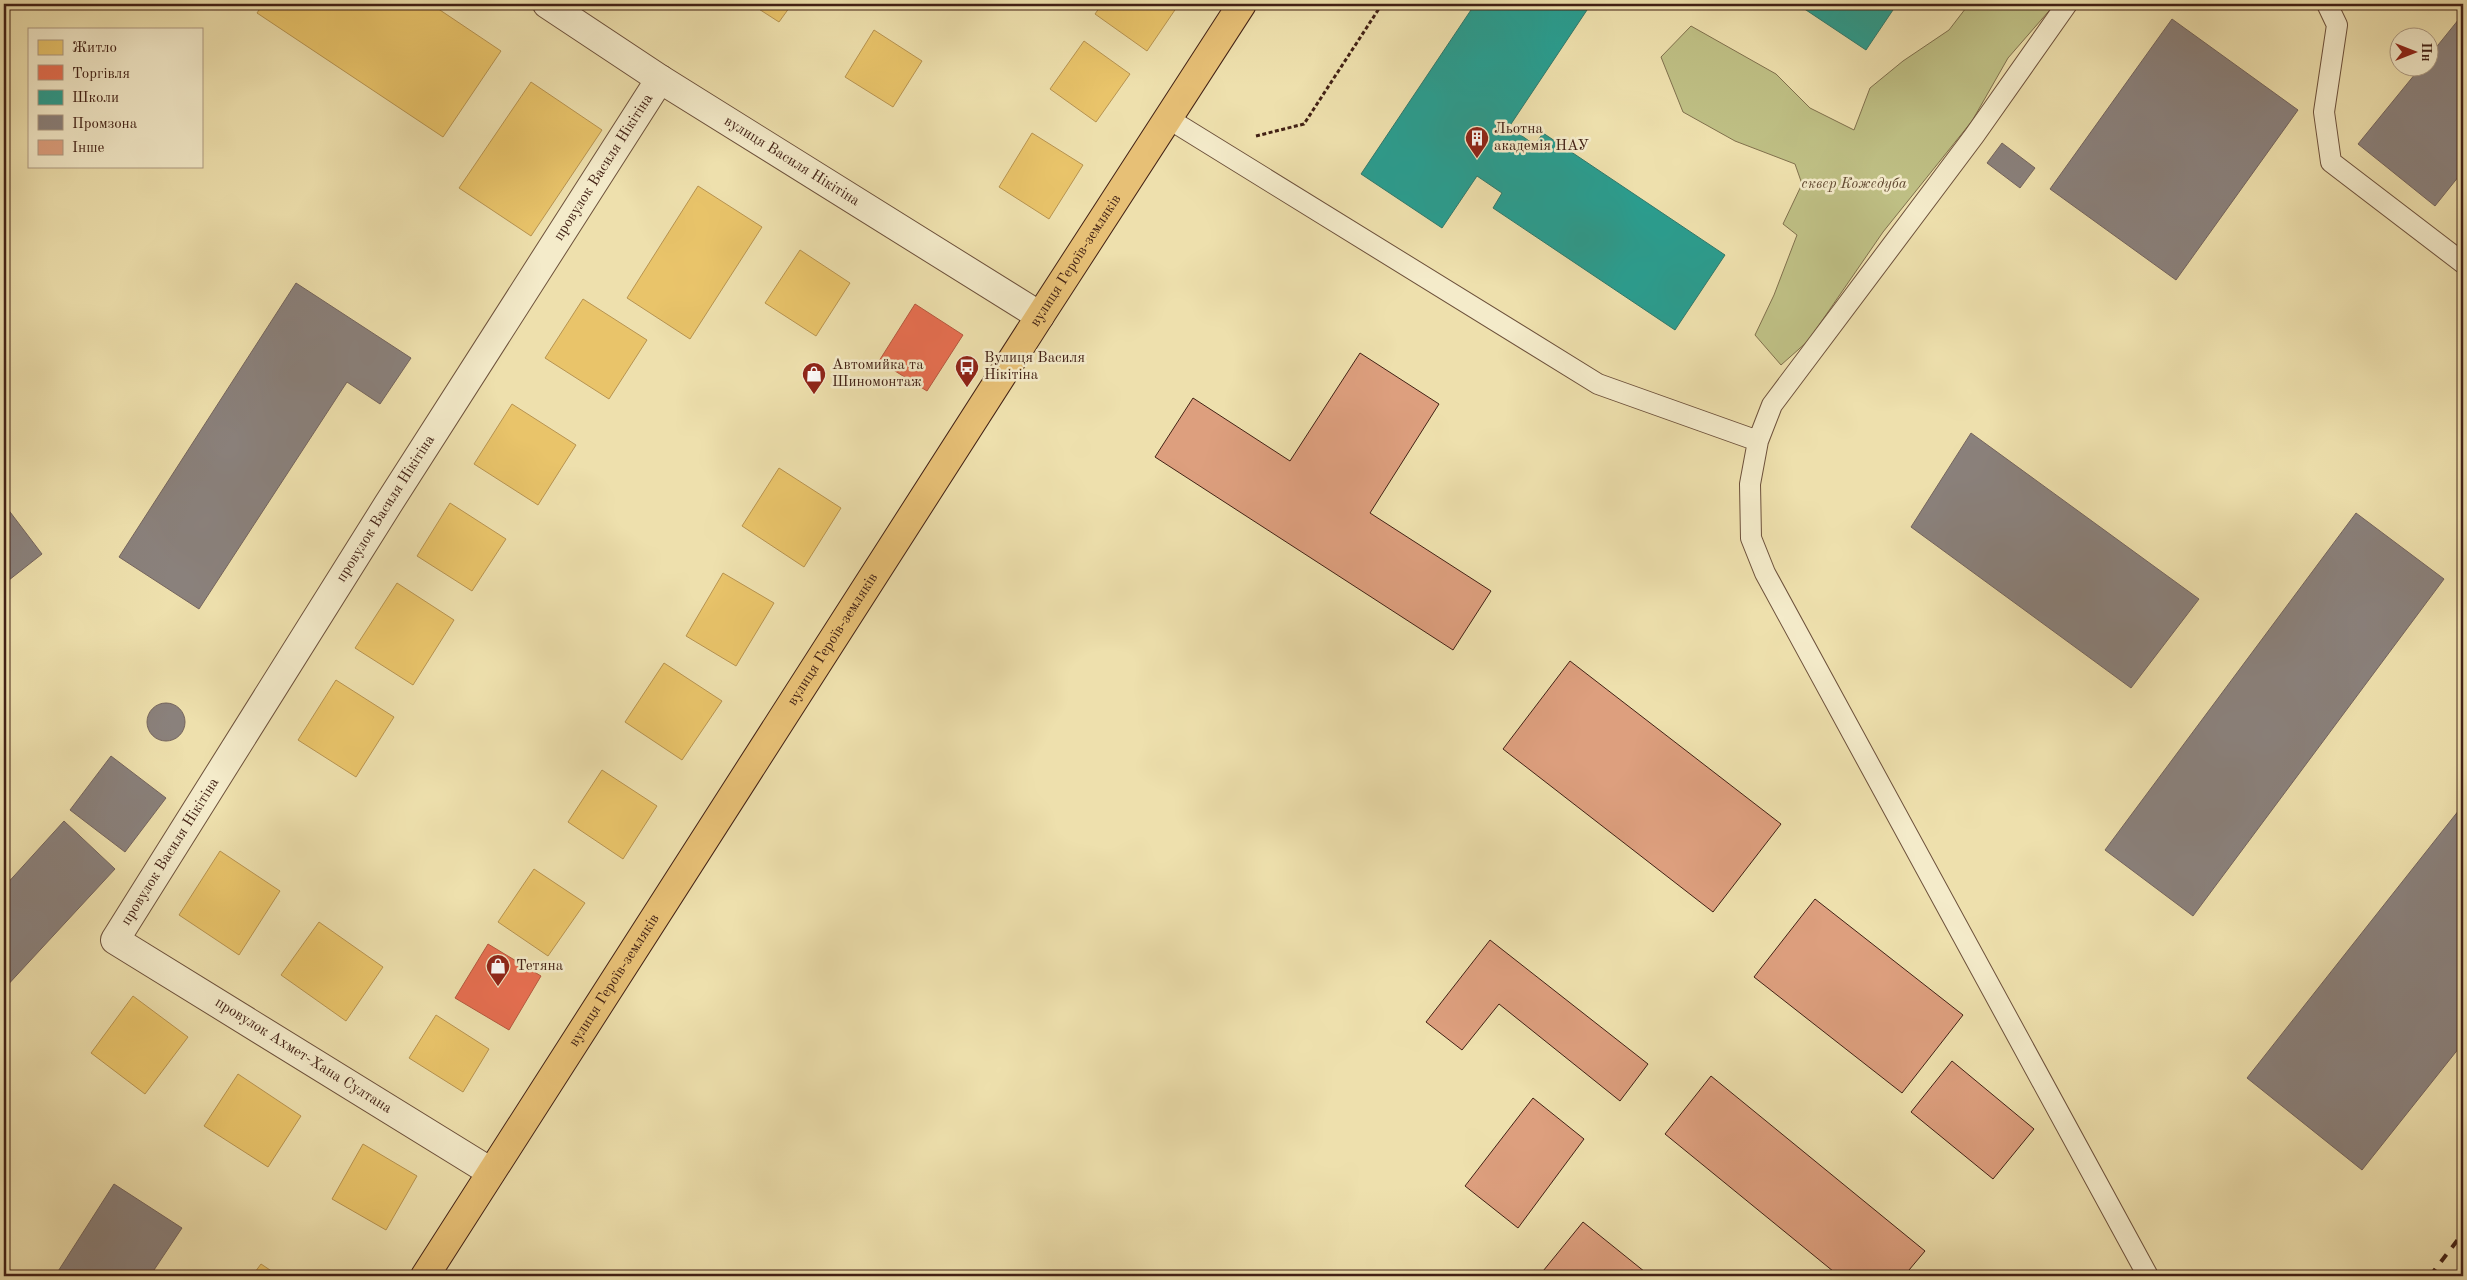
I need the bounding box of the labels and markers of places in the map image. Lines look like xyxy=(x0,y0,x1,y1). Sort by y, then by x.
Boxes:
place label: Льотна академія НАУ xyxy=(1494,122,1589,154)
building icon: Льотна академія НАУ xyxy=(1464,125,1490,159)
place label: Вулиця Василя Нікітіна xyxy=(984,351,1085,383)
bus stop icon: Вулиця Василя Нікітіна xyxy=(954,354,980,388)
place label: Автомийка та Шиномонтаж xyxy=(832,358,924,390)
shop icon: Автомийка та Шиномонтаж xyxy=(801,361,827,395)
shop icon: Тетяна xyxy=(485,953,511,987)
place label: Тетяна xyxy=(516,959,564,974)

